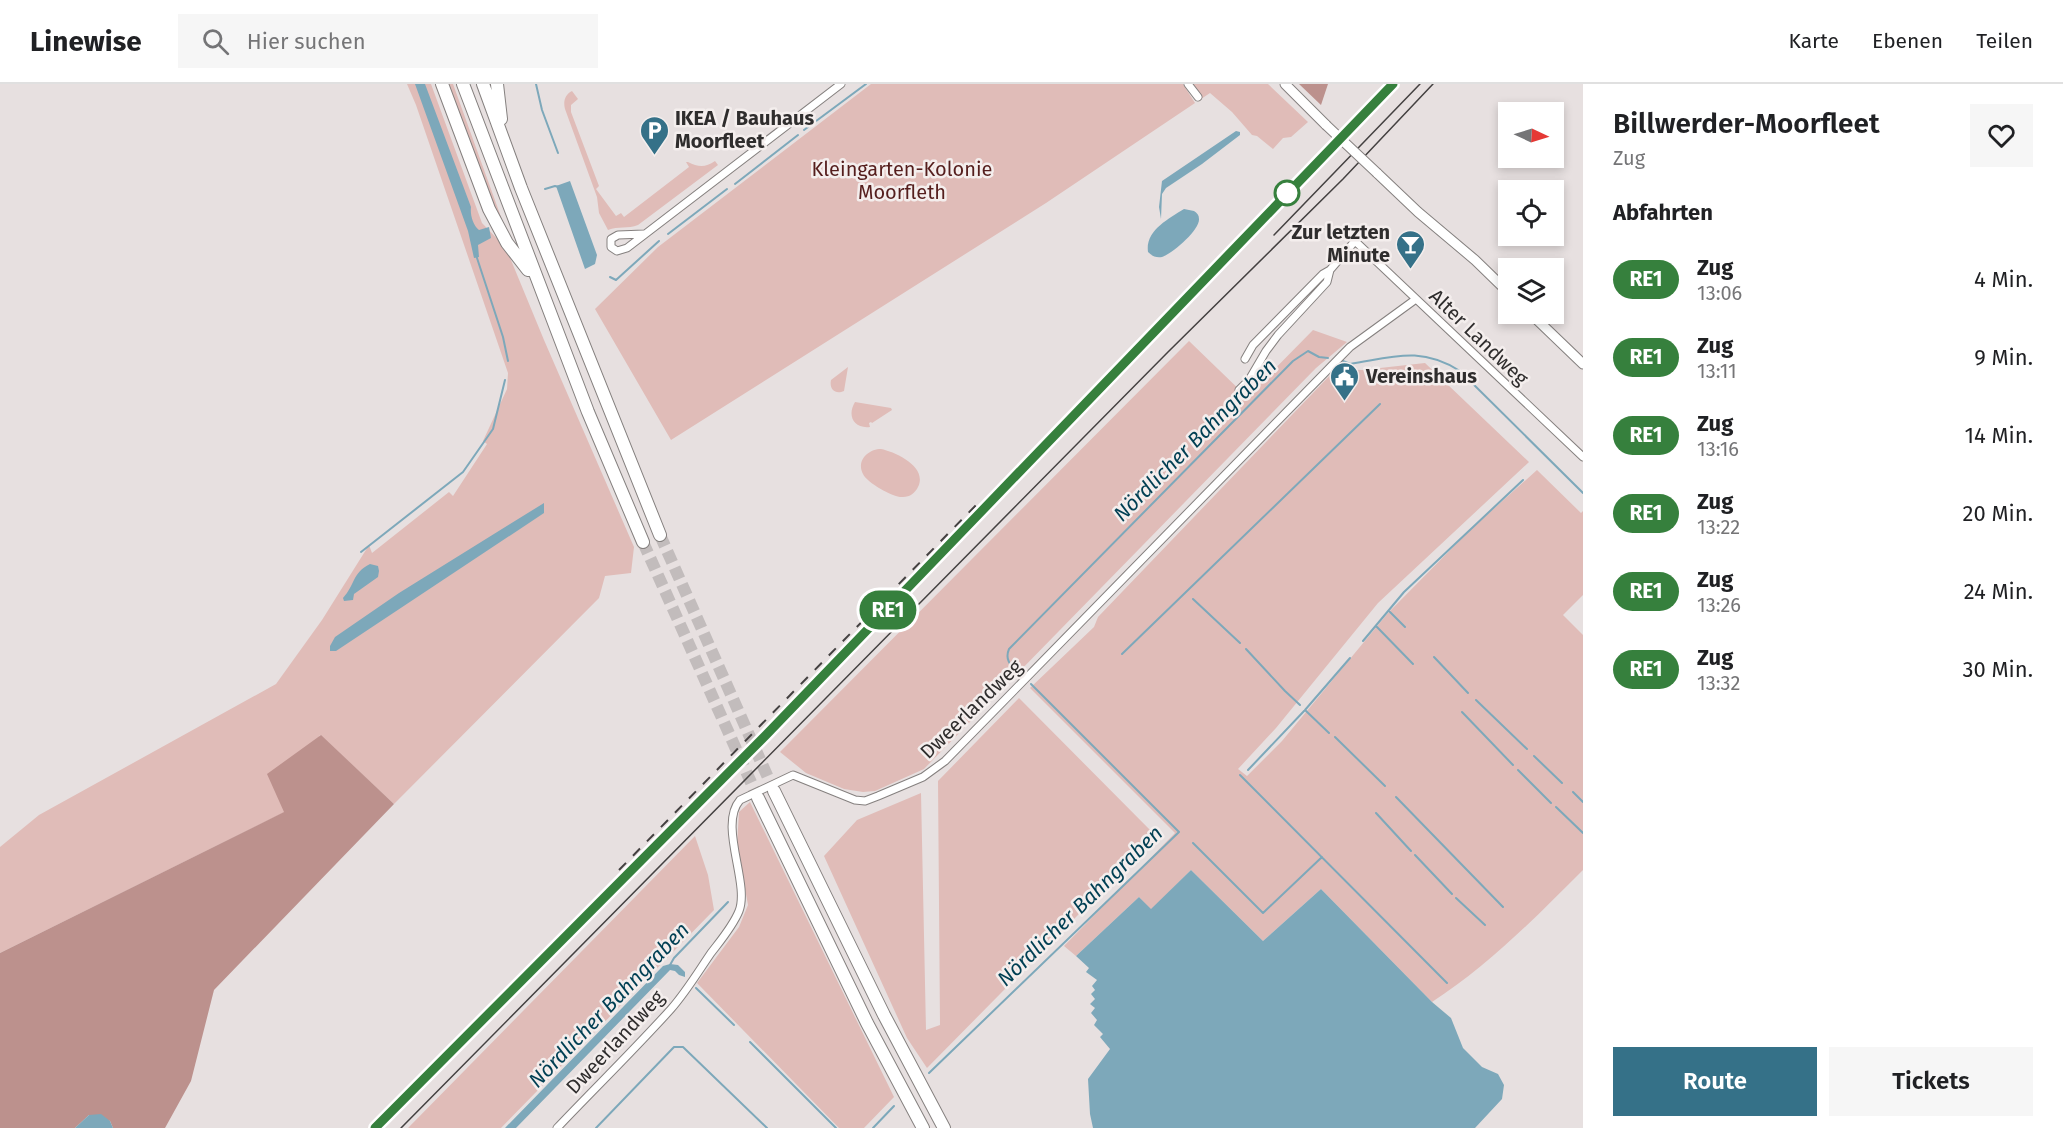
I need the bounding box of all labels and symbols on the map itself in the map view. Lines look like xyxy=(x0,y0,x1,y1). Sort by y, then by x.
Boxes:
north arrow xyxy=(1498,102,1564,168)
place label: IKEA / Bauhaus Moorfleet xyxy=(675,106,814,153)
parking icon: IKEA / Bauhaus Moorfleet xyxy=(638,114,670,156)
park label: Kleingarten-Kolonie Moorfleth xyxy=(812,157,992,204)
unlabelled marker xyxy=(1274,180,1300,206)
place label: Zur letzten Minute xyxy=(1292,220,1390,267)
bar icon: Zur letzten Minute xyxy=(1395,228,1427,270)
street label: Alter Landweg xyxy=(1425,284,1534,391)
water label: Nördlicher Bahngraben xyxy=(1108,353,1282,527)
public building icon: Vereinshaus xyxy=(1329,360,1361,402)
place label: Vereinshaus xyxy=(1365,364,1477,388)
line badge: RE1 xyxy=(854,590,922,630)
street label: Dweerlandweg xyxy=(915,654,1027,764)
water label: Nördlicher Bahngraben xyxy=(992,820,1168,992)
water label: Nördlicher Bahngraben xyxy=(523,917,695,1093)
street label: Dweerlandweg xyxy=(561,985,669,1099)

